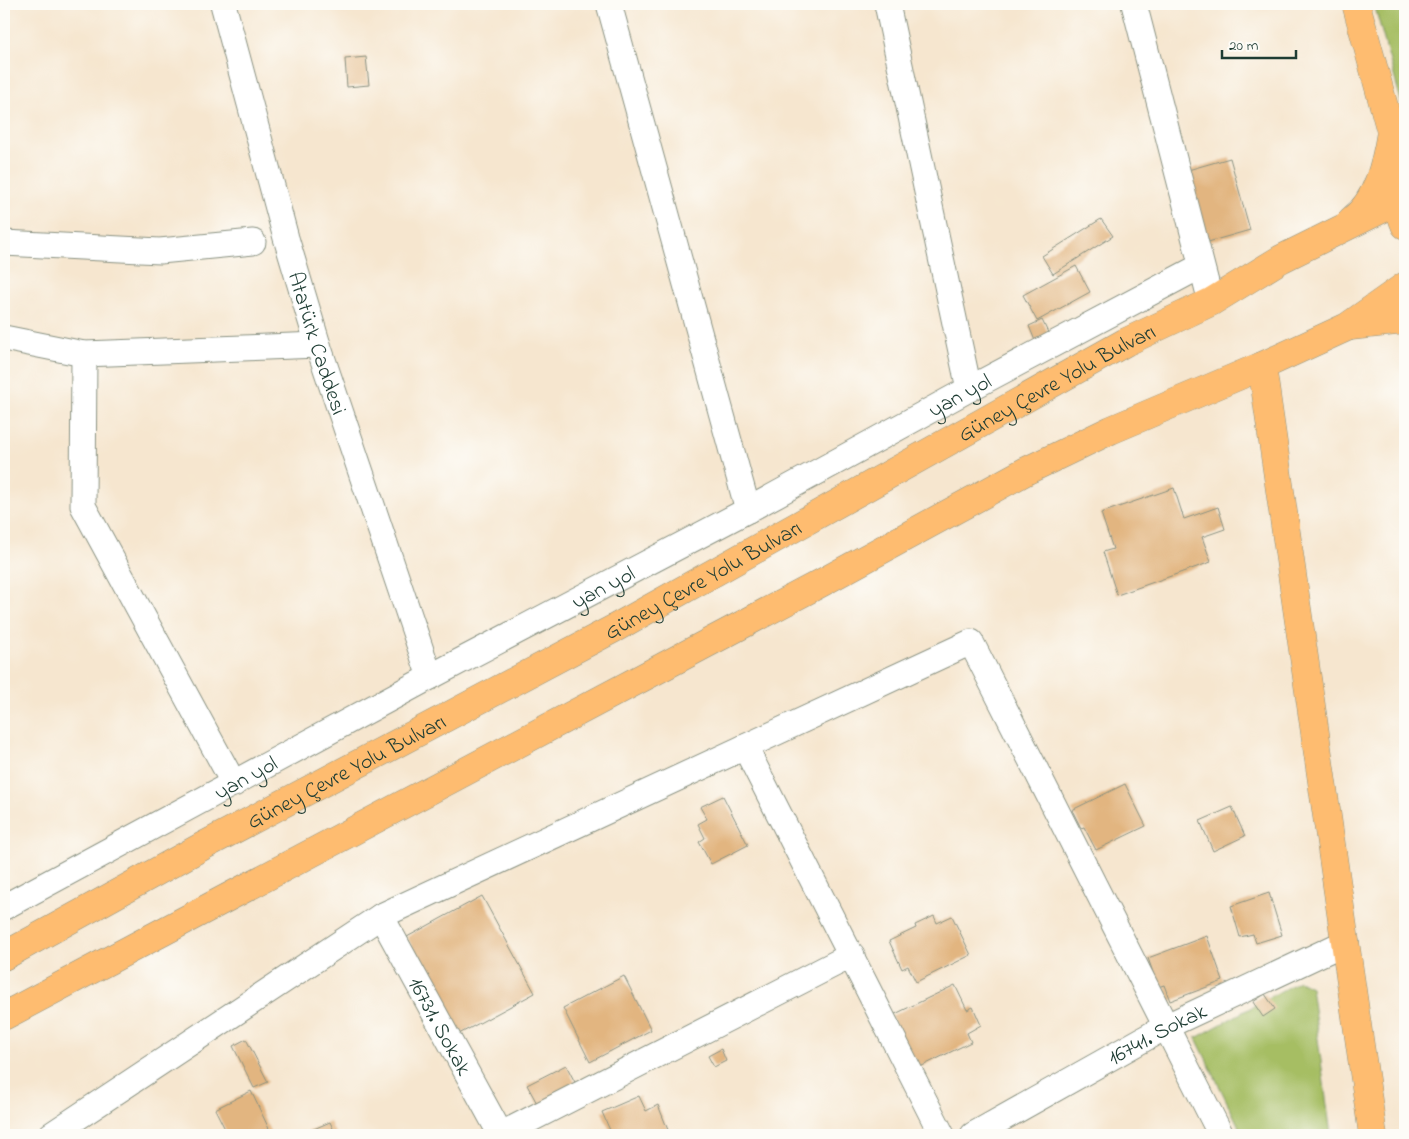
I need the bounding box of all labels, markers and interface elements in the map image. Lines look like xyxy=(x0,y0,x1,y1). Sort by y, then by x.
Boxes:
scale bar xyxy=(1222,28,1295,60)
text: 20 m xyxy=(1229,35,1259,57)
street label: Atatürk Caddesi xyxy=(278,268,353,420)
street label: Güney Çevre Yolu Bulvarı xyxy=(953,317,1162,452)
street label: yan yol xyxy=(923,367,998,428)
street label: Güney Çevre Yolu Bulvarı xyxy=(600,513,809,650)
street label: yan yol xyxy=(566,559,641,620)
street label: Güney Çevre Yolu Bulvarı xyxy=(242,707,453,839)
street label: yan yol xyxy=(209,749,284,811)
street label: 16731. Sokak xyxy=(398,972,479,1082)
street label: 16741. Sokak xyxy=(1103,996,1213,1075)

